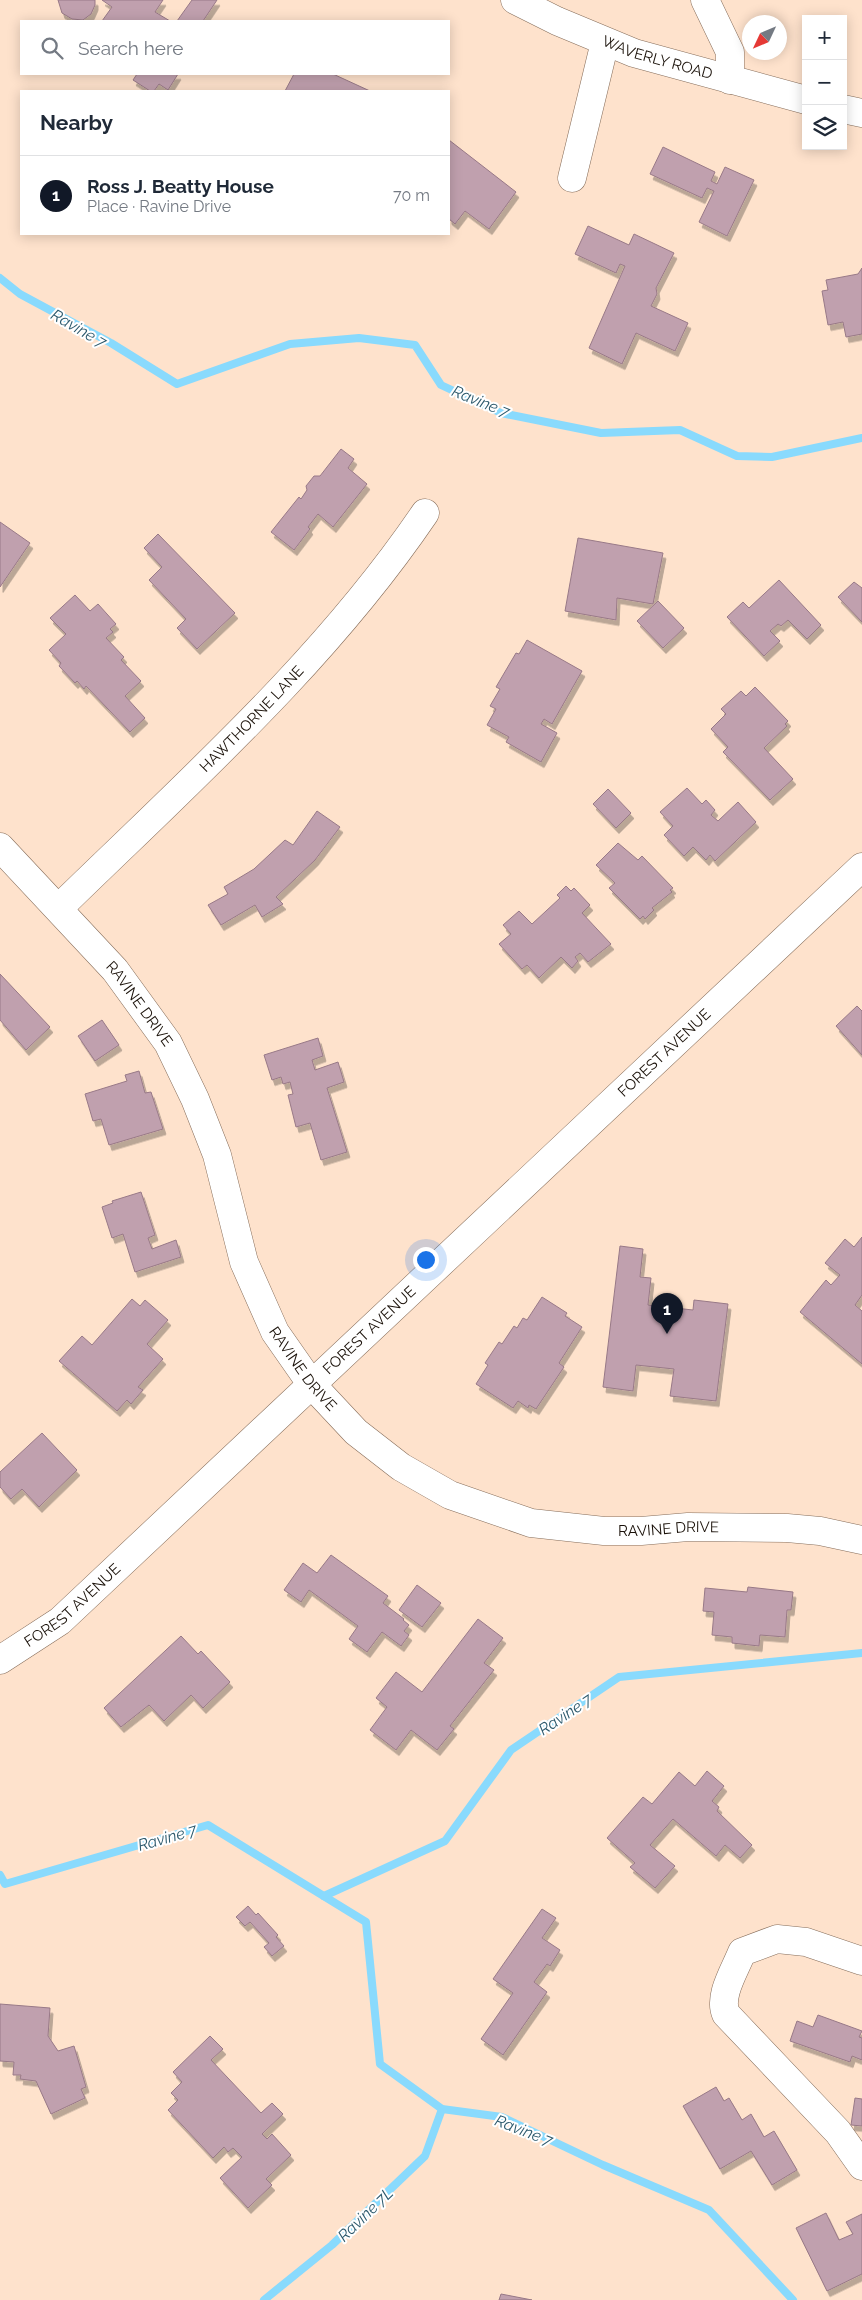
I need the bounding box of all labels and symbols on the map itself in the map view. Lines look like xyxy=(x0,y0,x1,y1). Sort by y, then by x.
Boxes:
north arrow xyxy=(742,15,787,60)
street label: WAVERLY ROAD xyxy=(599,32,715,83)
water label: Ravine 7 xyxy=(48,305,110,352)
water label: Ravine 7 xyxy=(449,381,513,422)
street label: HAWTHORNE LANE xyxy=(196,662,307,776)
street label: RAVINE DRIVE xyxy=(102,957,176,1050)
street label: FOREST AVENUE xyxy=(614,1005,714,1101)
your location xyxy=(413,1247,439,1273)
street label: FOREST AVENUE xyxy=(319,1282,419,1378)
pin: 1 xyxy=(651,1293,683,1334)
street label: RAVINE DRIVE xyxy=(265,1323,340,1415)
street label: RAVINE DRIVE xyxy=(618,1518,719,1540)
street label: FOREST AVENUE xyxy=(21,1560,124,1651)
water label: Ravine 7 xyxy=(535,1689,596,1739)
water label: Ravine 7 xyxy=(135,1820,200,1855)
water label: Ravine 7 xyxy=(492,2111,556,2150)
water label: Ravine 7L xyxy=(334,2183,397,2245)

